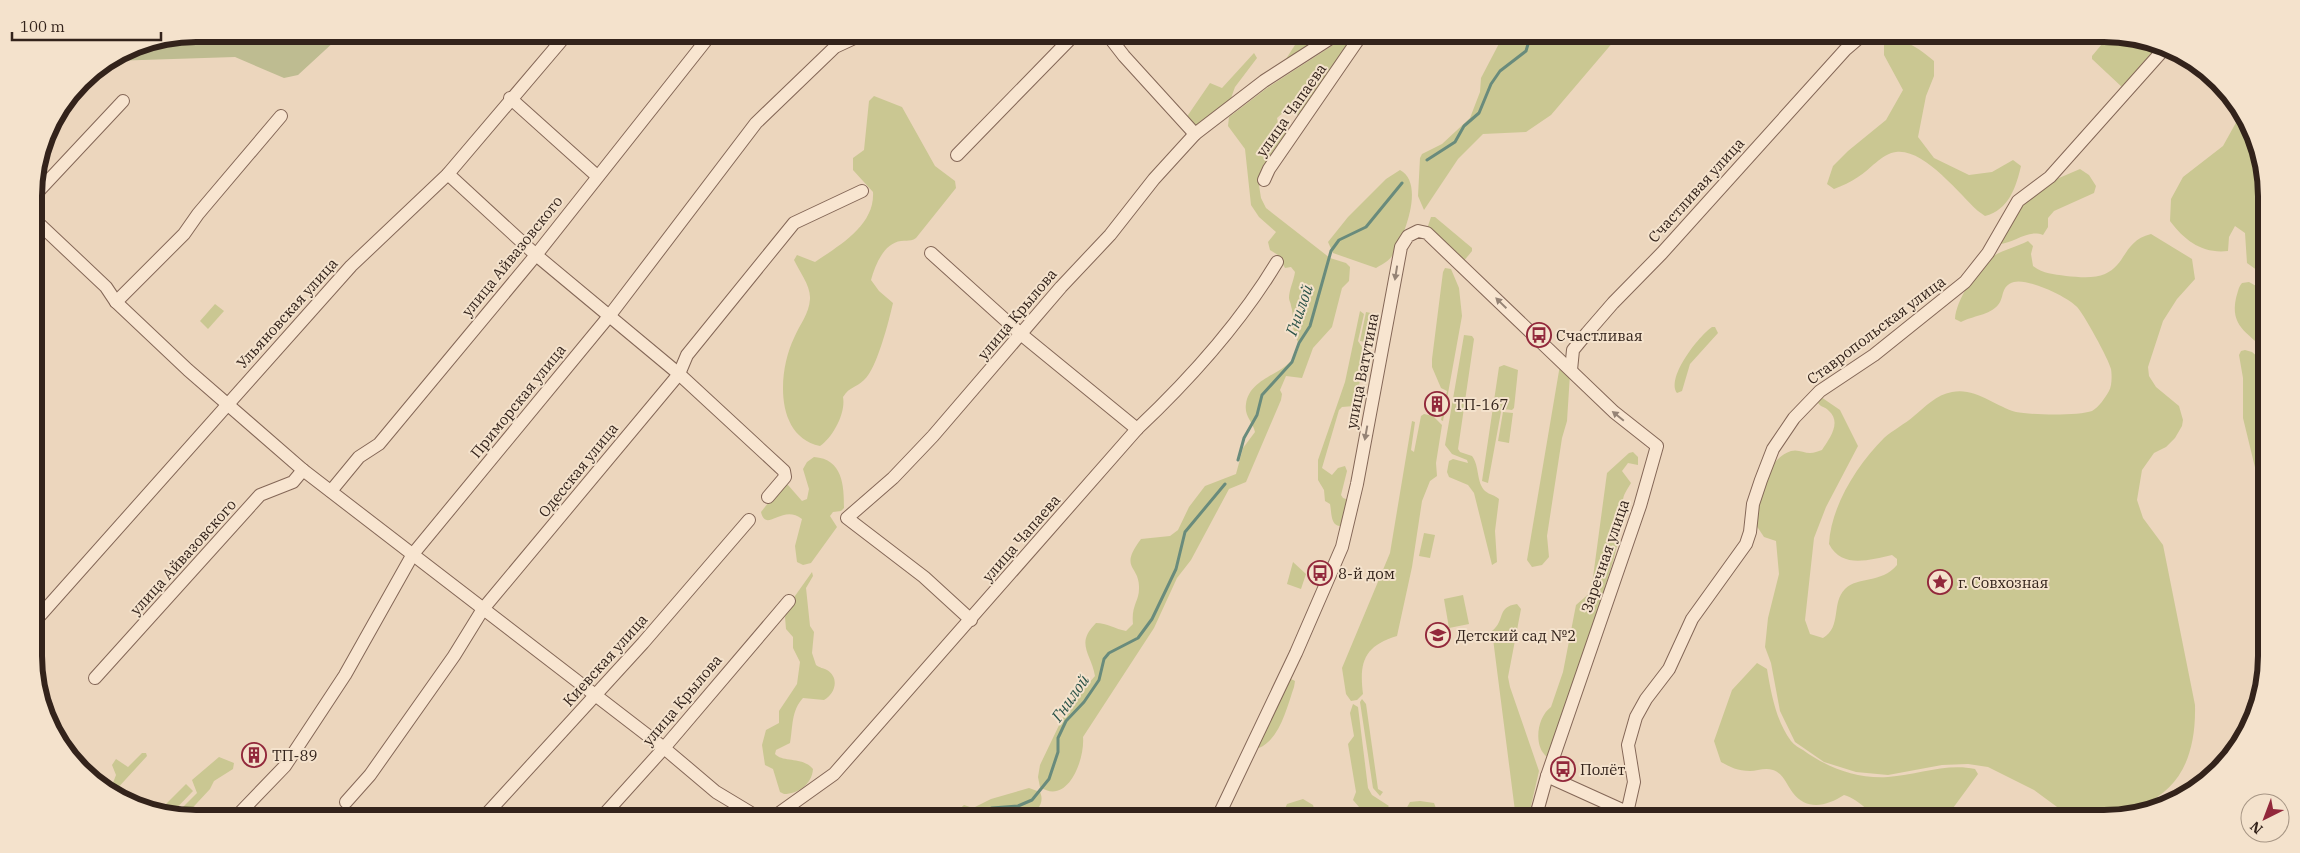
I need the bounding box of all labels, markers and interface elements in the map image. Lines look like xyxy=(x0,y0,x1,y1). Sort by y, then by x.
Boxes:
scale bar xyxy=(12,10,161,42)
text: 100 m xyxy=(20,17,65,36)
street label: улица Чапаева xyxy=(1252,60,1330,160)
street label: Счастливая улица xyxy=(1644,134,1748,246)
street label: улица Айвазовского xyxy=(457,192,567,320)
street label: Ульяновская улица xyxy=(232,254,342,372)
street label: улица Крылова xyxy=(973,264,1061,364)
one-way arrow xyxy=(1392,265,1400,281)
street label: Ставропольская улица xyxy=(1803,272,1949,388)
water label: Гнилой xyxy=(1281,282,1317,339)
one-way arrow xyxy=(1495,297,1507,309)
street label: улица Ватутина xyxy=(1341,311,1383,431)
bus stop icon: Счастливая xyxy=(1526,322,1552,348)
place label: Счастливая xyxy=(1556,326,1643,345)
street label: Приморская улица xyxy=(466,340,570,462)
building icon: ТП-167 xyxy=(1424,391,1450,417)
place label: ТП-167 xyxy=(1454,395,1508,414)
one-way arrow xyxy=(1612,410,1625,421)
street label: Одесская улица xyxy=(534,419,622,521)
one-way arrow xyxy=(1362,425,1370,441)
street label: улица Чапаева xyxy=(978,490,1064,586)
street label: улица Айвазовского xyxy=(126,495,240,619)
street label: Заречная улица xyxy=(1577,497,1633,615)
bus stop icon: 8-й дом xyxy=(1307,560,1333,586)
place label: 8-й дом xyxy=(1338,564,1395,583)
place icon: г. Совхозная xyxy=(1927,569,1953,595)
place label: г. Совхозная xyxy=(1958,573,2048,592)
street label: Киевская улица xyxy=(559,610,651,710)
school or university icon: Детский сад №2 xyxy=(1425,622,1451,648)
place label: Детский сад №2 xyxy=(1456,626,1576,645)
street label: улица Крылова xyxy=(638,650,726,750)
water label: Гнилой xyxy=(1046,671,1093,726)
building icon: ТП-89 xyxy=(241,742,267,768)
place label: ТП-89 xyxy=(272,746,317,765)
bus stop icon: Полёт xyxy=(1550,756,1576,782)
place label: Полёт xyxy=(1580,760,1625,779)
north arrow xyxy=(2240,793,2290,843)
text: N xyxy=(2246,817,2266,838)

